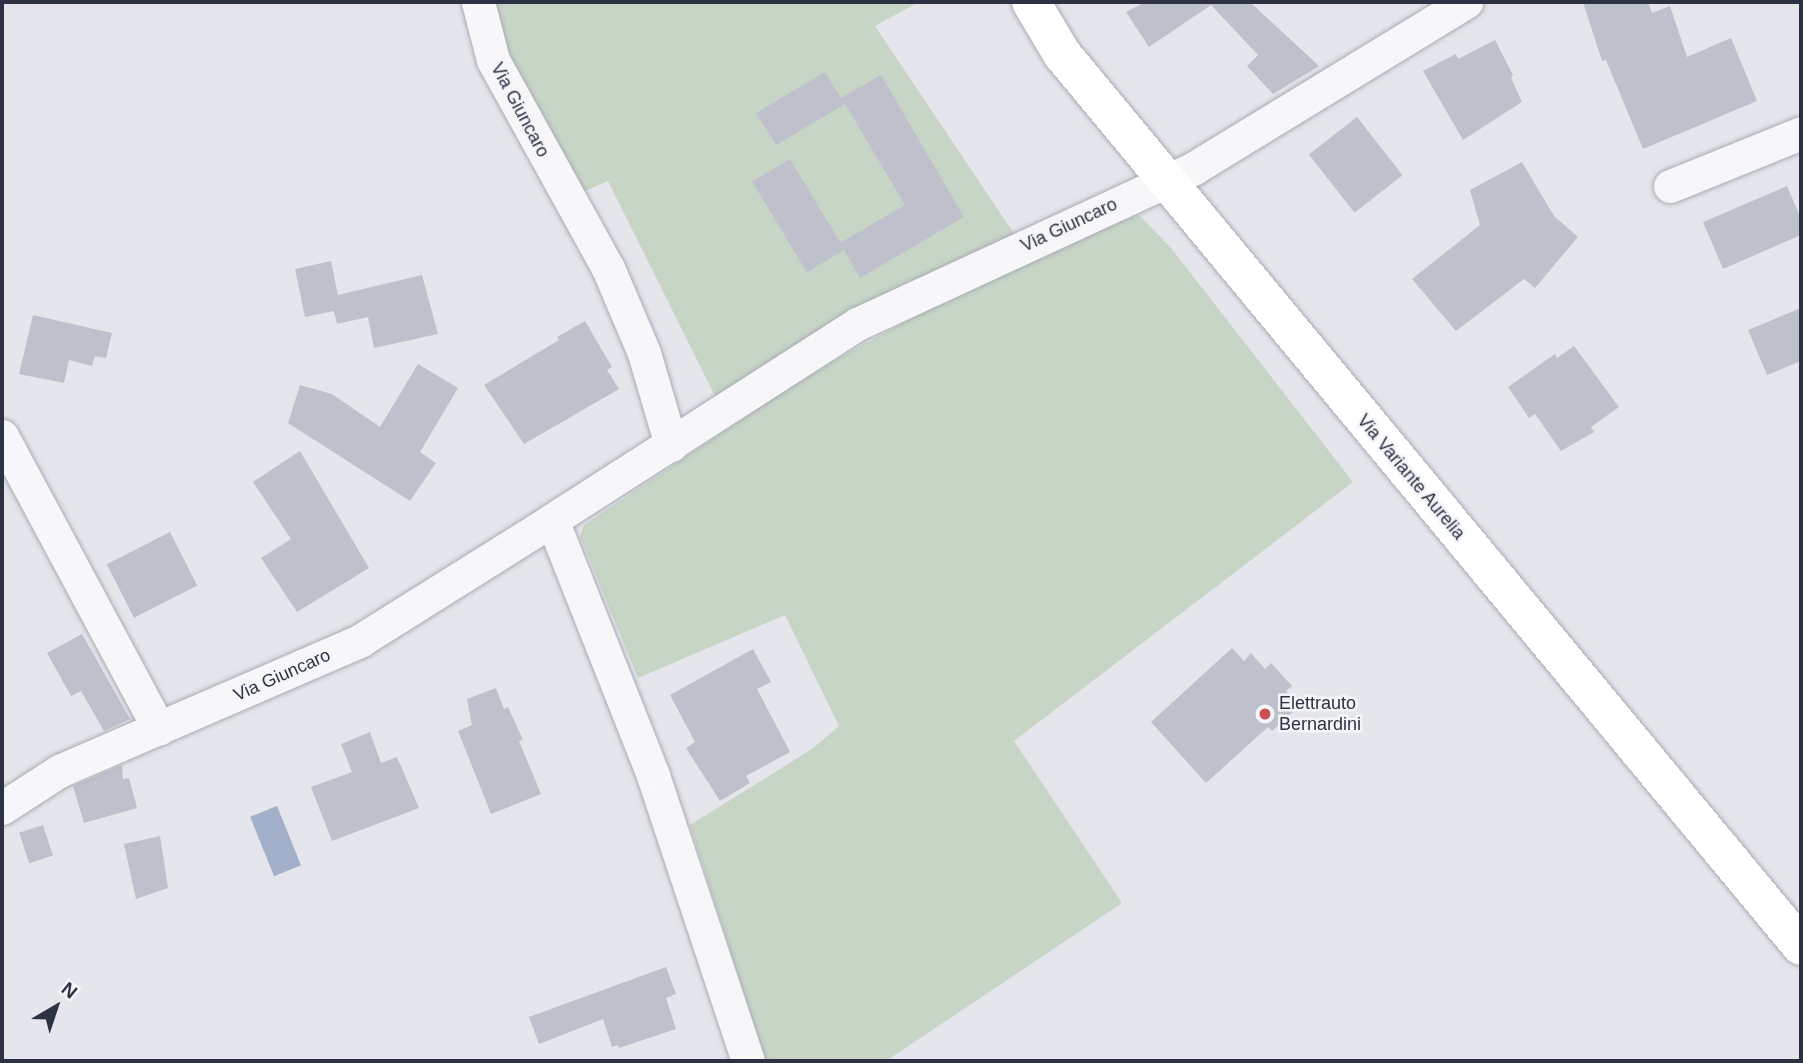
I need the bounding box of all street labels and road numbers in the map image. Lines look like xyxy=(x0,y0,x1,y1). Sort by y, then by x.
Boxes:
street label: Via Giuncaro xyxy=(486,59,554,161)
street label: Via Giuncaro xyxy=(1017,193,1121,257)
street label: Via Variante Aurelia xyxy=(1352,410,1470,544)
street label: Via Giuncaro xyxy=(230,644,334,706)

